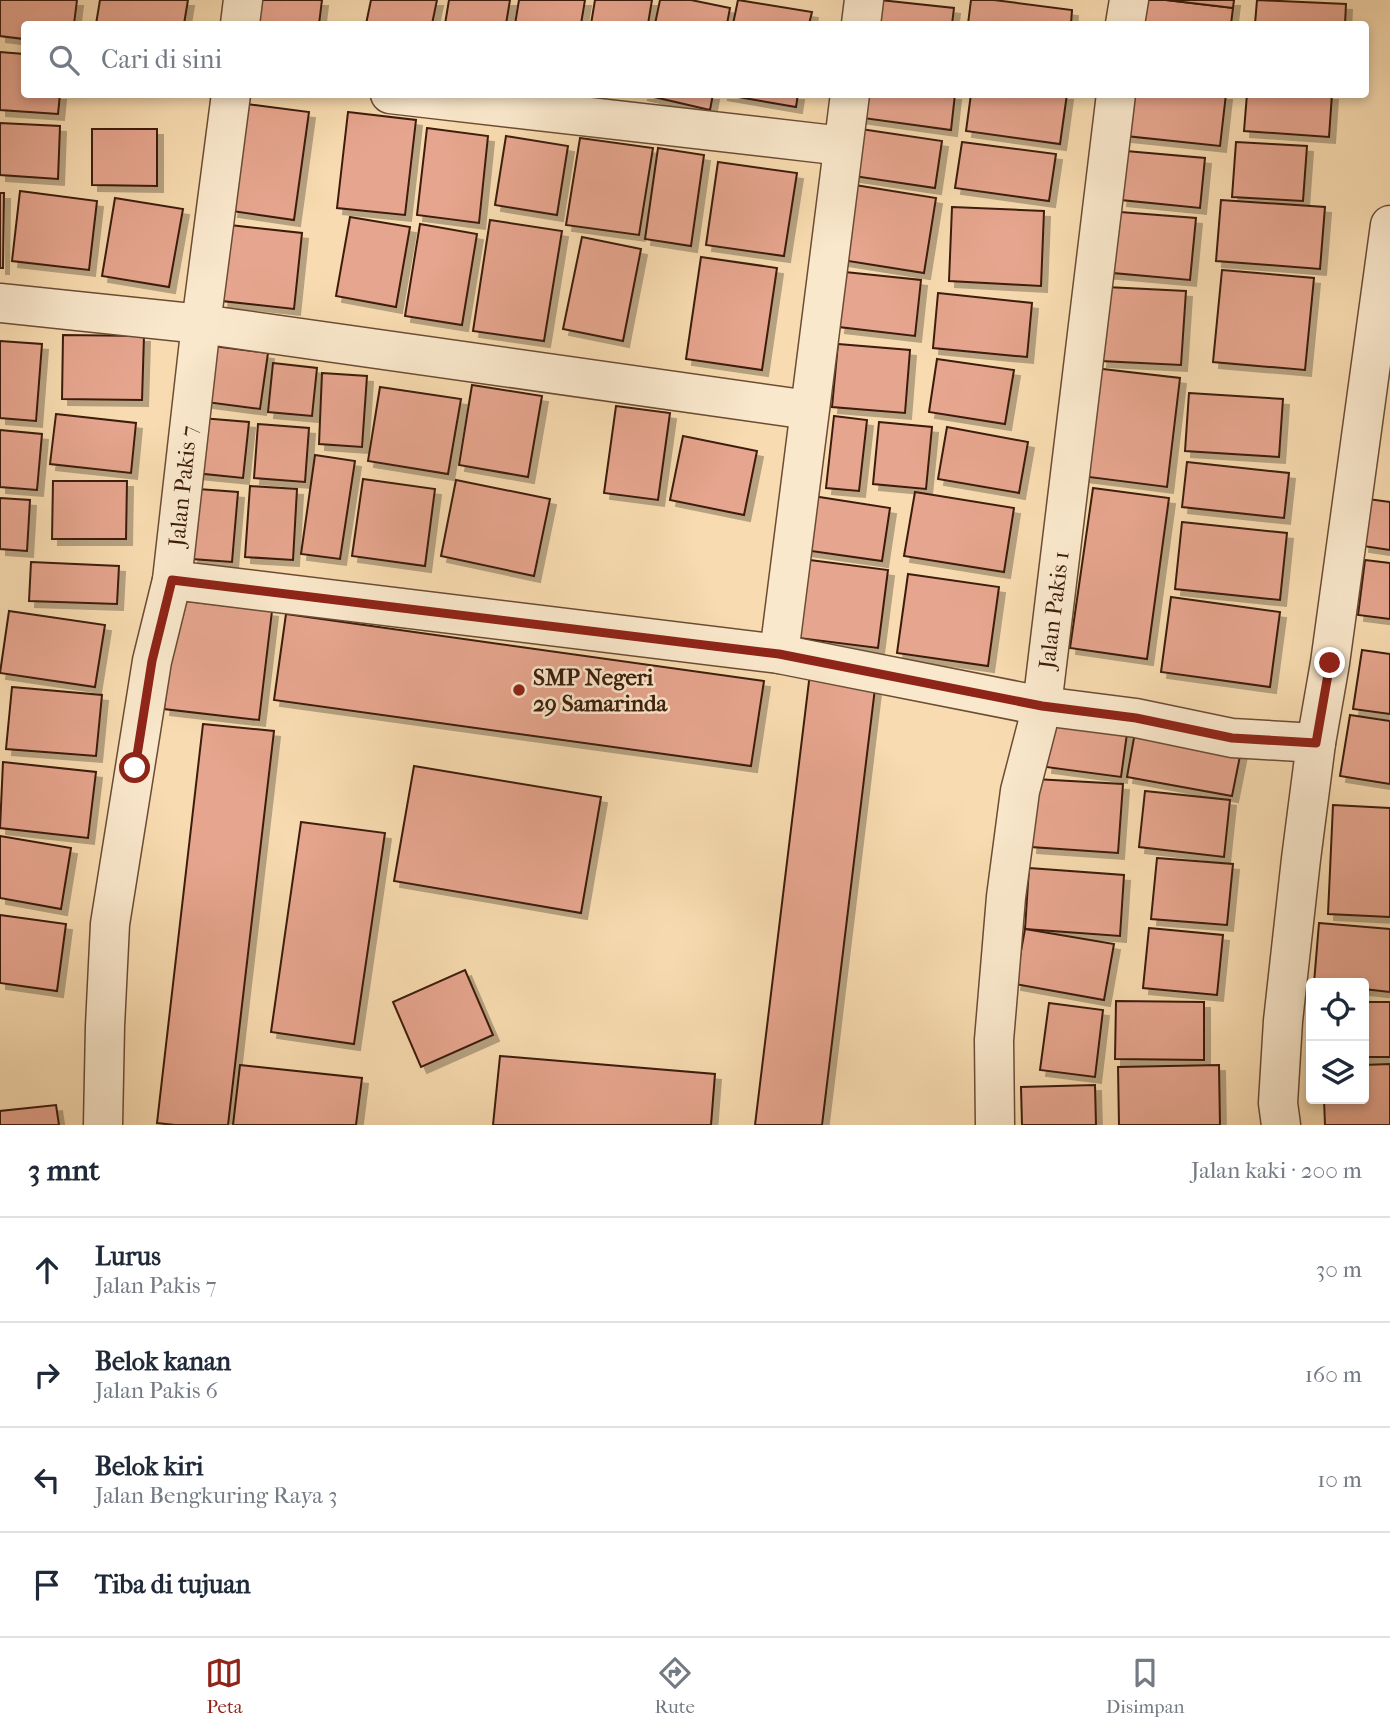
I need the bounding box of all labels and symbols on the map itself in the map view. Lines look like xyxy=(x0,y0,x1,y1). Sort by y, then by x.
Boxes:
street label: Jalan Pakis 7 xyxy=(163,424,203,550)
street label: Jalan Pakis 1 xyxy=(1033,549,1075,673)
route end xyxy=(1314,647,1345,678)
place label: SMP Negeri 29 Samarinda xyxy=(533,664,668,717)
marker: SMP Negeri 29 Samarinda xyxy=(511,682,527,698)
route start xyxy=(119,752,150,783)

